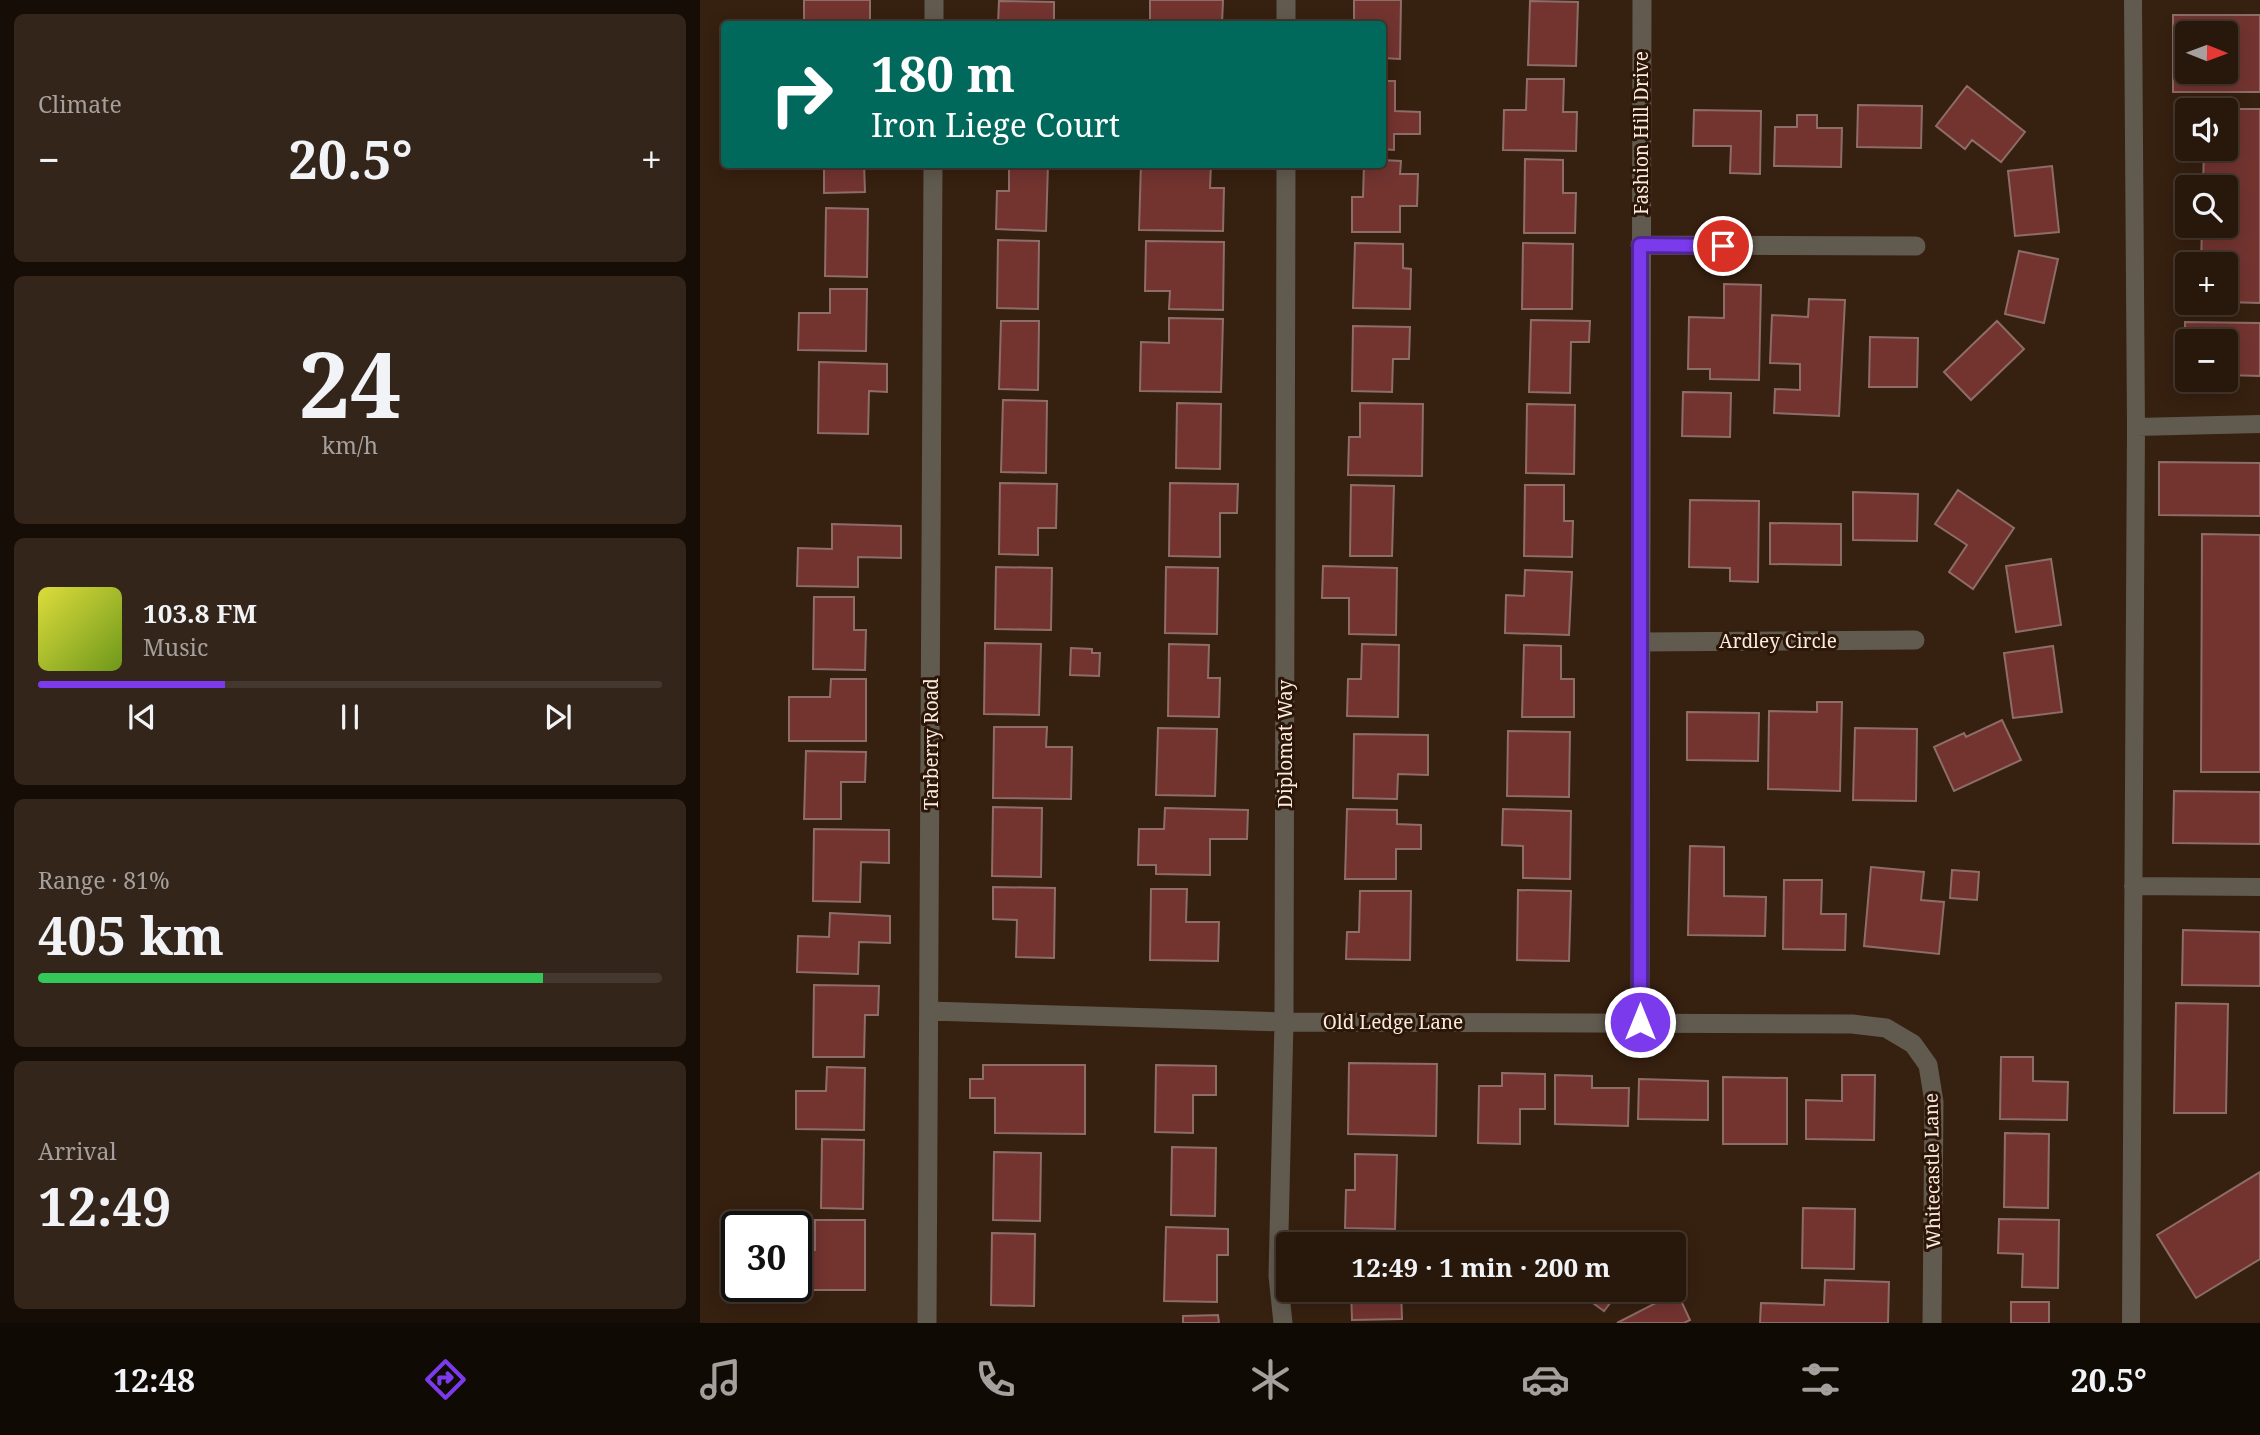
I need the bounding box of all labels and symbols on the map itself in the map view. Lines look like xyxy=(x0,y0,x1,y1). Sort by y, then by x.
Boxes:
north arrow xyxy=(2175,21,2238,84)
street label: Fashion Hill Drive xyxy=(1628,51,1654,215)
pin xyxy=(1693,216,1753,276)
street label: Ardley Circle xyxy=(1719,628,1837,654)
street label: Tarberry Road xyxy=(918,678,944,810)
street label: Diplomat Way xyxy=(1272,680,1298,808)
position arrow xyxy=(1603,985,1677,1059)
street label: Old Ledge Lane xyxy=(1323,1009,1463,1035)
street label: Whitecastle Lane xyxy=(1918,1093,1946,1249)
speed limit sign: 30 xyxy=(721,1211,812,1302)

